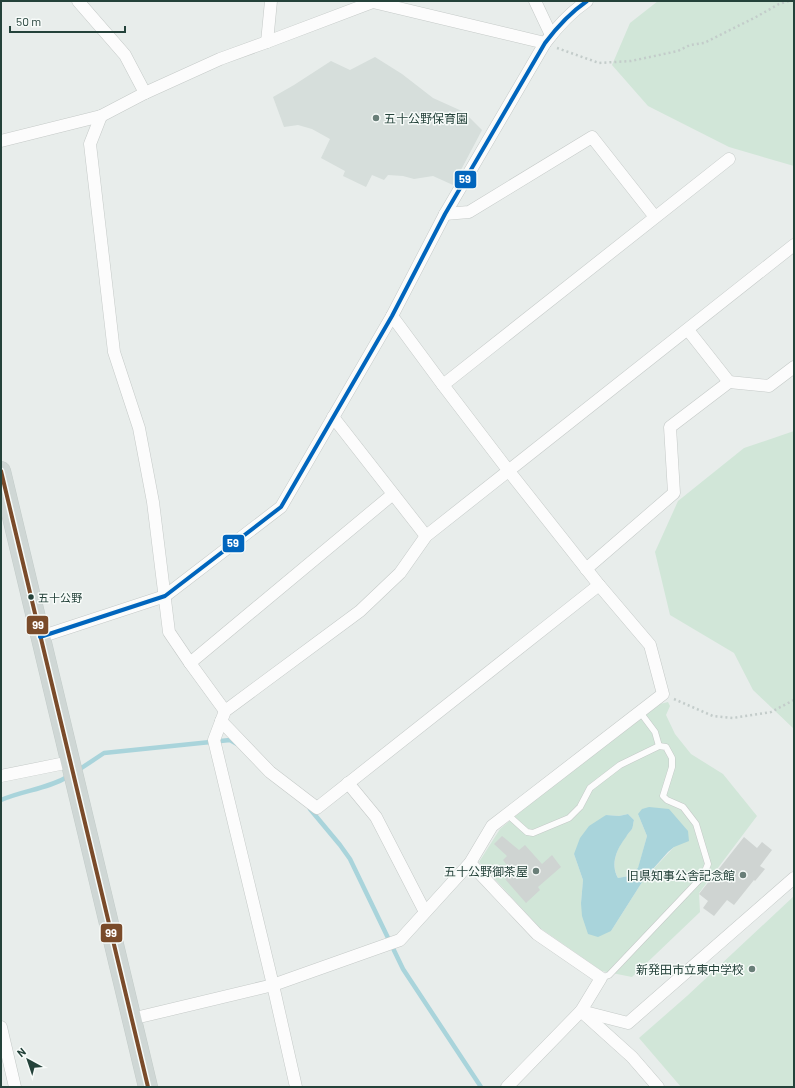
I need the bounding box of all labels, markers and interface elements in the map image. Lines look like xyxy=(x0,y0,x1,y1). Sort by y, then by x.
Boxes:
scale bar xyxy=(10,8,125,34)
text: 50 m xyxy=(16,14,41,28)
place label: 五十公野保育園 xyxy=(384,111,468,125)
marker: 五十公野保育園 xyxy=(371,113,381,123)
line badge: 59 xyxy=(454,170,477,189)
text: 59 xyxy=(459,172,471,185)
line badge: 59 xyxy=(222,534,245,553)
text: 59 xyxy=(227,536,239,549)
place label: 五十公野 xyxy=(38,591,82,604)
marker: 五十公野 xyxy=(26,592,36,602)
line badge: 99 xyxy=(26,615,49,635)
text: 99 xyxy=(32,618,44,631)
place label: 五十公野御茶屋 xyxy=(444,864,528,878)
marker: 五十公野御茶屋 xyxy=(531,866,541,876)
place label: 旧県知事公舎記念館 xyxy=(627,868,735,882)
marker: 旧県知事公舎記念館 xyxy=(738,870,748,880)
line badge: 99 xyxy=(100,923,123,943)
text: 99 xyxy=(105,926,117,939)
place label: 新発田市立東中学校 xyxy=(636,962,744,976)
marker: 新発田市立東中学校 xyxy=(747,964,757,974)
north arrow xyxy=(8,1040,48,1080)
text: N xyxy=(14,1045,28,1059)

